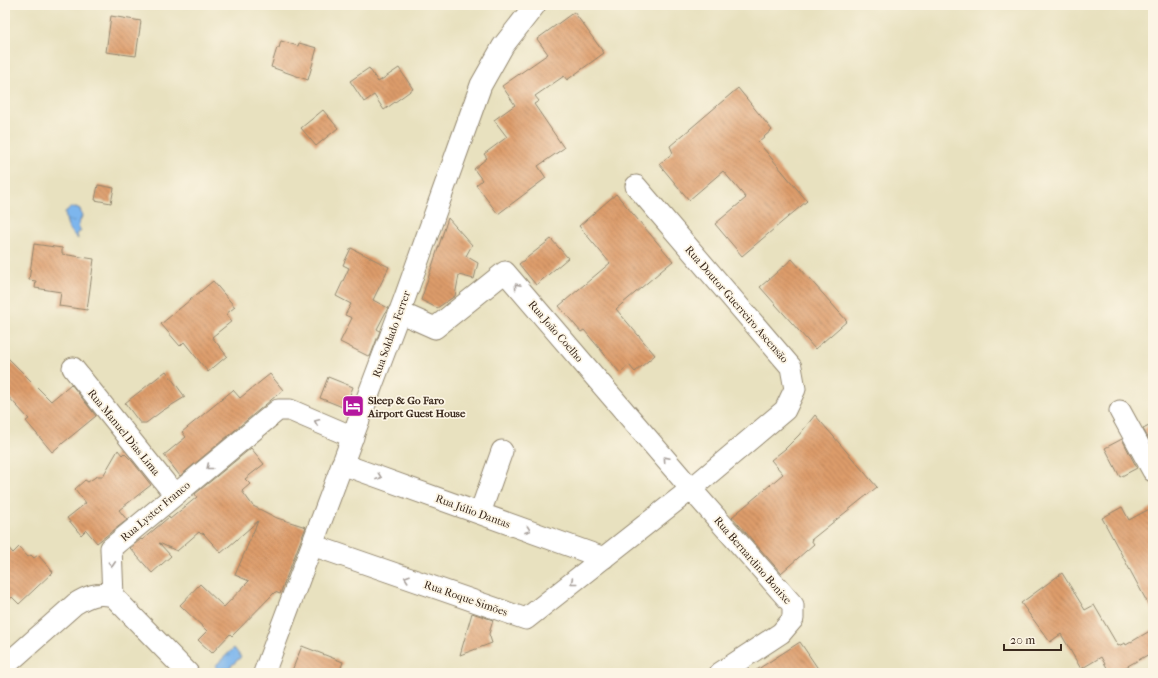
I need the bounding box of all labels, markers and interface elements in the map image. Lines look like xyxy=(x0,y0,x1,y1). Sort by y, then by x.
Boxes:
street label: Rua Doutor Guerreiro Ascensão xyxy=(682,243,791,366)
one-way arrow xyxy=(515,283,522,291)
street label: Rua Soldado Ferrer xyxy=(370,289,413,379)
street label: Rua João Coelho xyxy=(525,298,586,365)
street label: Rua Manuel Dias Lima xyxy=(85,387,163,479)
hotel icon: Sleep & Go Faro Airport Guest House xyxy=(340,393,366,419)
place label: Sleep & Go Faro Airport Guest House xyxy=(367,394,466,420)
one-way arrow xyxy=(313,418,320,426)
one-way arrow xyxy=(663,456,670,464)
one-way arrow xyxy=(207,462,214,469)
one-way arrow xyxy=(375,472,382,481)
street label: Rua Lyster Franco xyxy=(118,478,193,544)
street label: Rua Júlio Dantas xyxy=(434,492,512,531)
street label: Rua Bernardino Bonixe xyxy=(711,514,794,607)
one-way arrow xyxy=(524,526,531,534)
one-way arrow xyxy=(108,561,116,567)
one-way arrow xyxy=(403,574,410,583)
one-way arrow xyxy=(571,577,578,584)
street label: Rua Roque Simões xyxy=(422,578,509,619)
scale bar xyxy=(1004,626,1061,652)
text: 20 m xyxy=(1010,633,1035,647)

